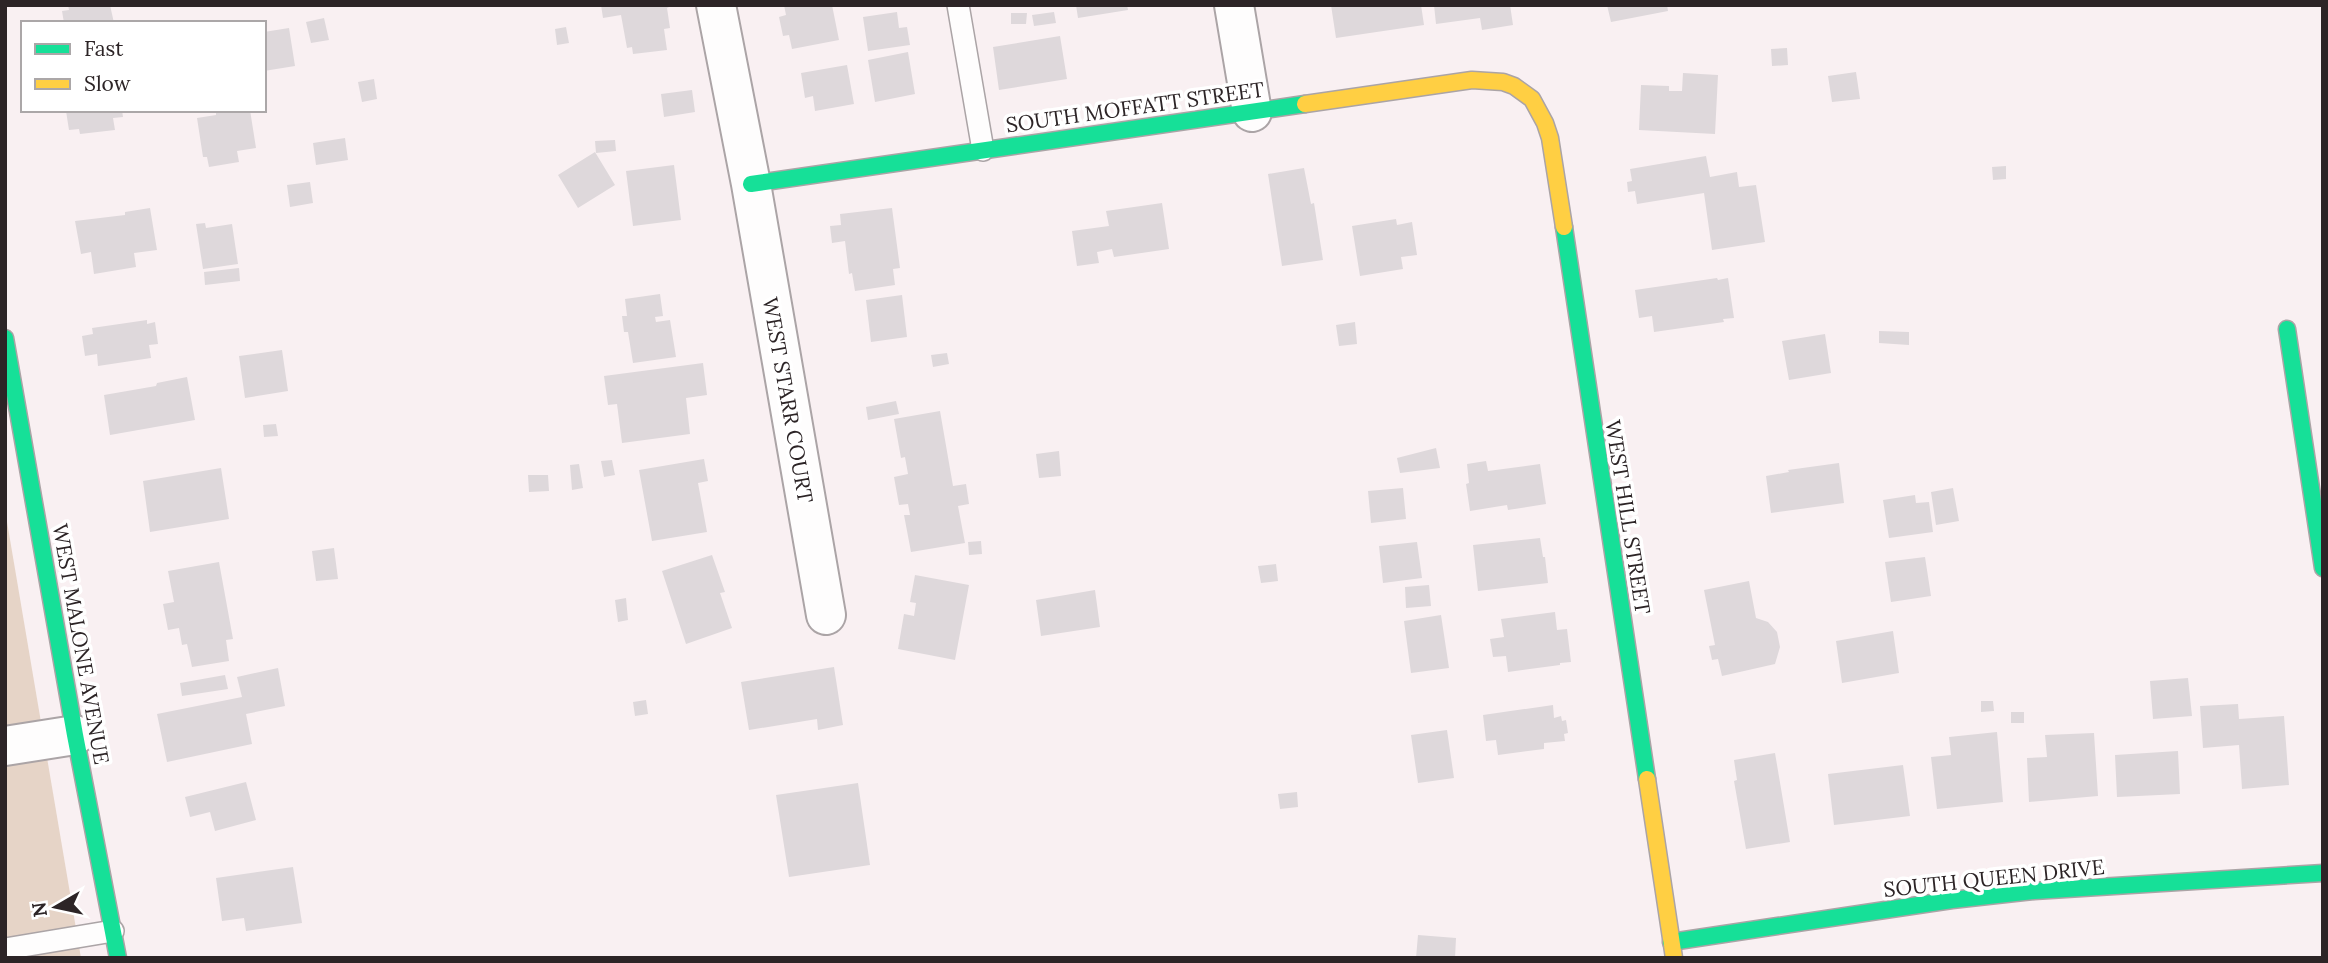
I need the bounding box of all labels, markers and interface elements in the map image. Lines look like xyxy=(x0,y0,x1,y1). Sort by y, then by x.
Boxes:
legend xyxy=(21,21,266,112)
text: Fast xyxy=(84,35,124,62)
text: Slow xyxy=(84,70,131,97)
street label: SOUTH MOFFATT STREET xyxy=(1004,75,1266,139)
street label: WEST STARR COURT xyxy=(757,295,819,505)
street label: WEST HILL STREET xyxy=(1599,418,1657,616)
street label: WEST MALONE AVENUE xyxy=(47,522,115,766)
street label: SOUTH QUEEN DRIVE xyxy=(1882,853,2106,903)
north arrow xyxy=(21,872,91,942)
text: N xyxy=(26,900,52,919)

